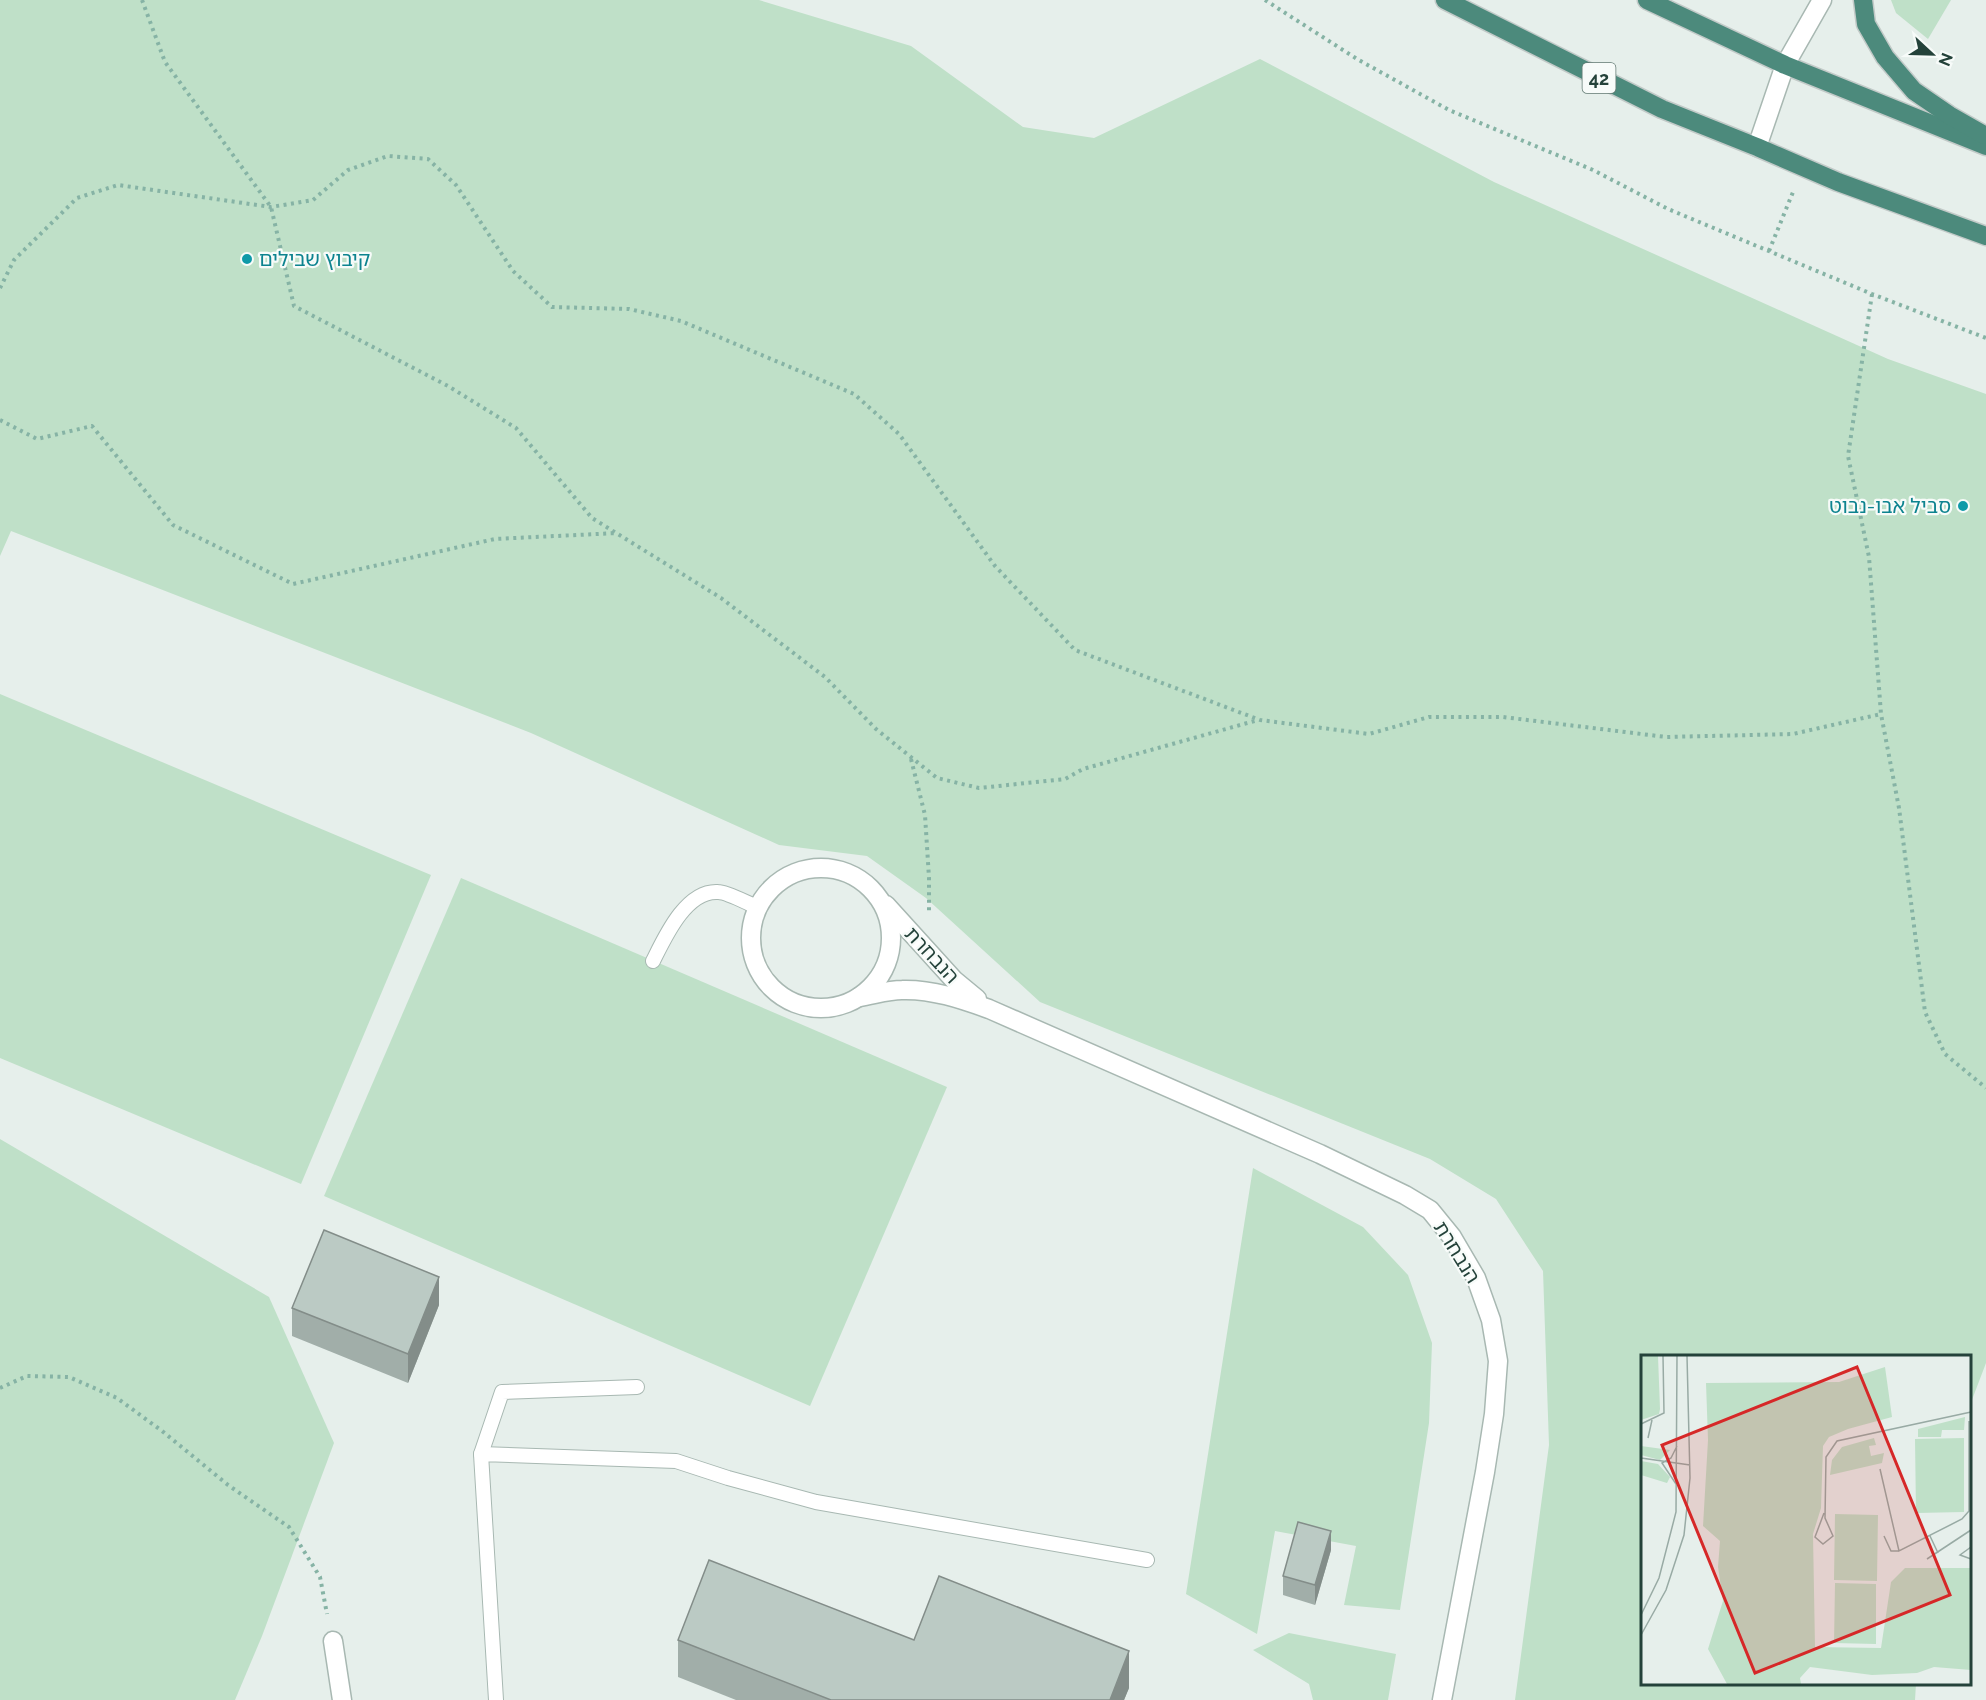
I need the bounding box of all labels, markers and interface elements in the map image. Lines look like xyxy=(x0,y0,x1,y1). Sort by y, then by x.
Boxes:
north arrow xyxy=(1902,24,1962,84)
text: N xyxy=(1934,50,1957,69)
road number: 42 xyxy=(1582,63,1616,93)
place label: קיבוץ שבילים xyxy=(259,247,370,271)
marker: קיבוץ שבילים xyxy=(240,252,254,266)
place label: סביל אבו-נבוט xyxy=(1829,494,1951,518)
marker: סביל אבו-נבוט xyxy=(1956,499,1970,513)
street label: הנבחרת xyxy=(900,922,964,988)
street label: הנבחרת xyxy=(1429,1217,1485,1287)
inset map xyxy=(1641,1355,1971,1685)

